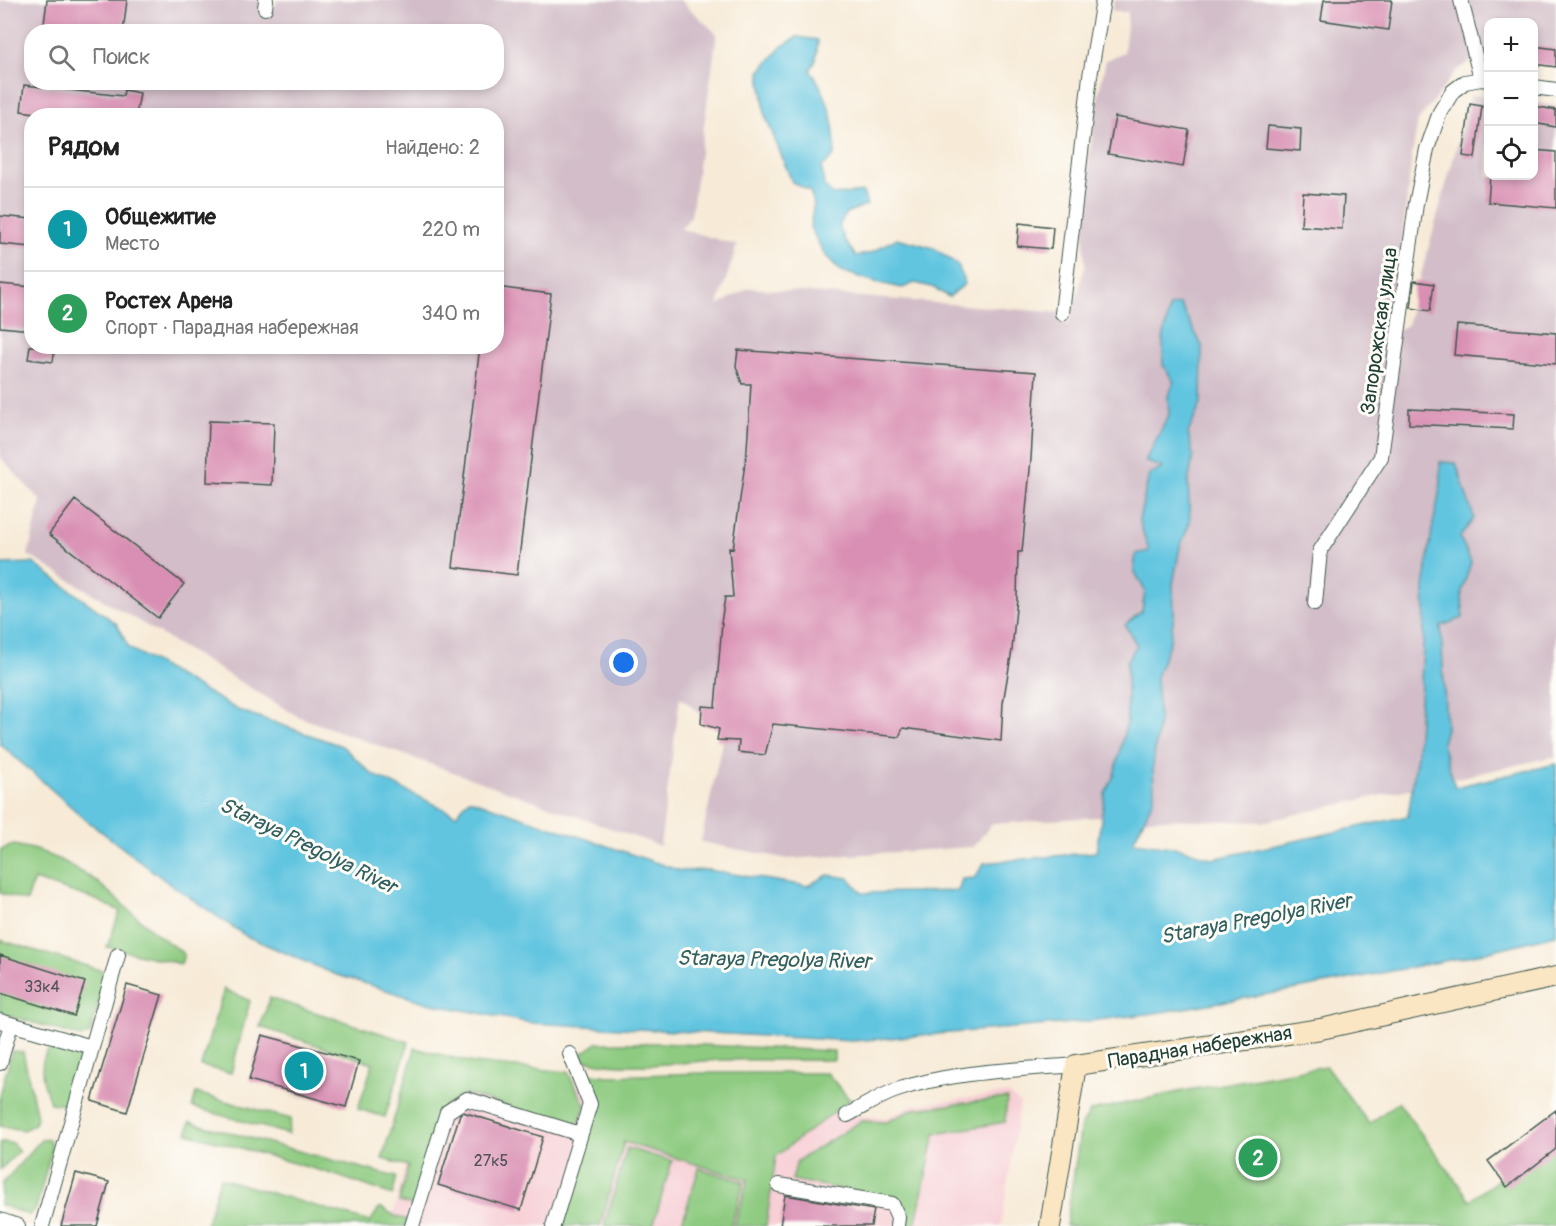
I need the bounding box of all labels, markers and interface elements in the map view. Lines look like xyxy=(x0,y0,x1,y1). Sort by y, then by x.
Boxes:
map controls xyxy=(1484,18,1538,180)
button: + xyxy=(1484,18,1538,72)
search box xyxy=(24,24,504,90)
icon: search xyxy=(45,41,78,74)
text: Поиск xyxy=(93,43,150,71)
button: − xyxy=(1484,72,1538,126)
button: locate xyxy=(1484,126,1538,180)
text: Рядом xyxy=(48,131,120,163)
text: Найдено: 2 xyxy=(385,135,480,160)
text: Общежитие xyxy=(105,203,216,231)
text: 1 xyxy=(64,217,71,242)
text: 220 m xyxy=(422,217,480,242)
text: Место xyxy=(105,231,160,256)
street label: Запорожская улица xyxy=(1355,246,1403,416)
text: Ростех Арена xyxy=(105,287,233,315)
text: 2 xyxy=(62,301,73,326)
text: 340 m xyxy=(421,301,480,326)
text: Спорт · Парадная набережная xyxy=(105,315,359,340)
your location xyxy=(609,648,638,677)
water label: Staraya Pregolya River xyxy=(215,791,403,902)
water label: Staraya Pregolya River xyxy=(1158,887,1356,951)
water label: Staraya Pregolya River xyxy=(677,945,874,975)
house number: 33к4 xyxy=(24,977,60,997)
street label: Парадная набережная xyxy=(1106,1020,1294,1074)
pin: 1 xyxy=(284,1048,324,1094)
pin: 2 xyxy=(1238,1136,1278,1180)
house number: 27к5 xyxy=(474,1151,508,1171)

